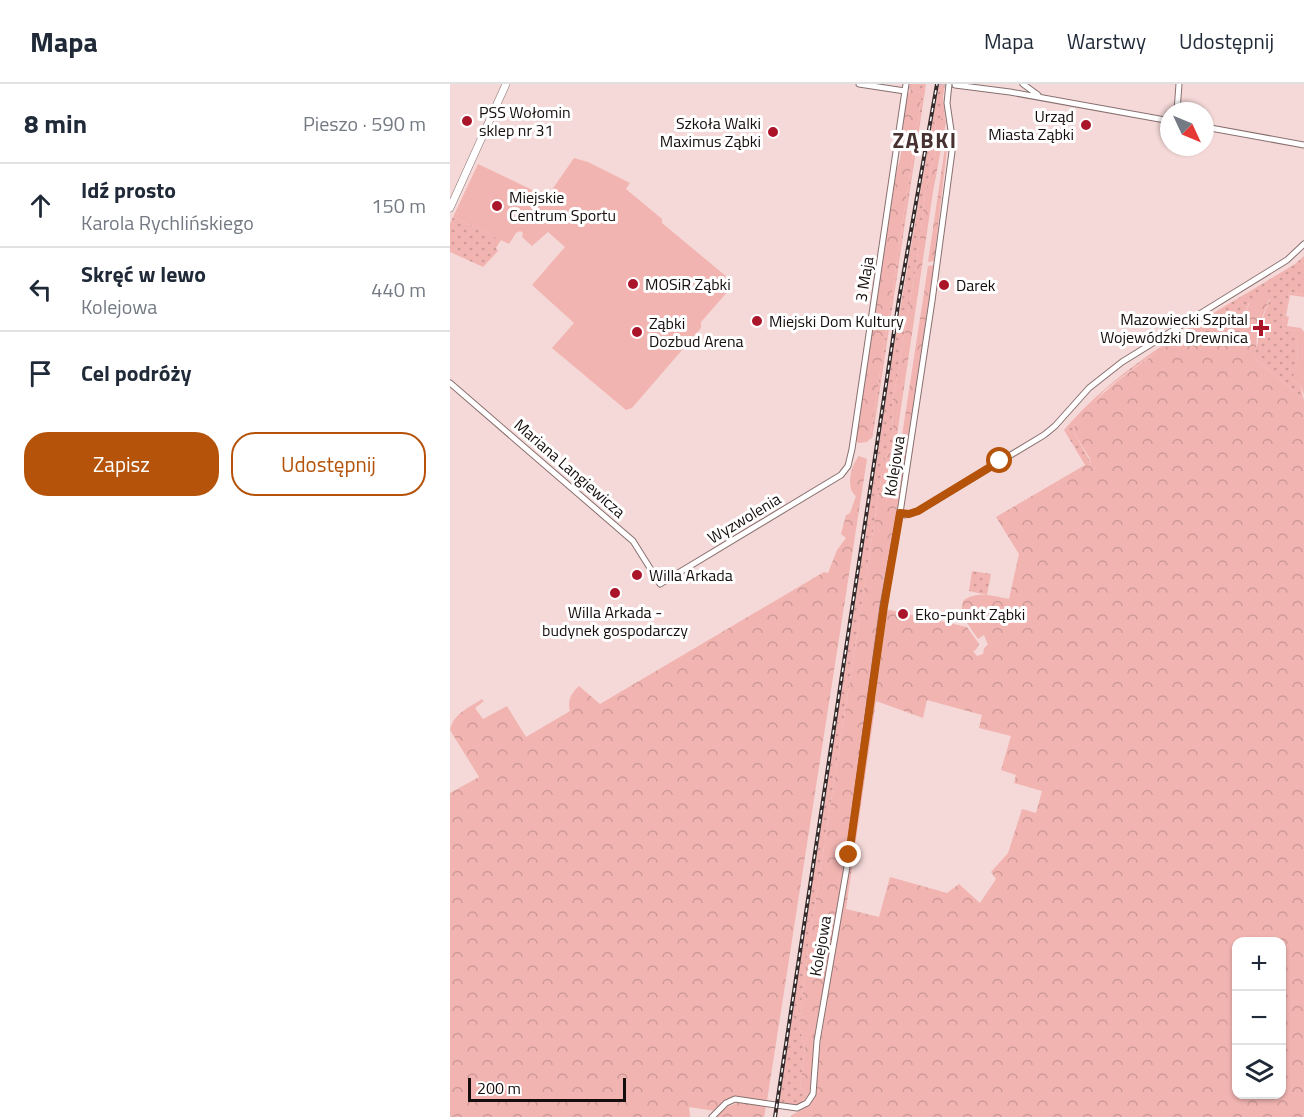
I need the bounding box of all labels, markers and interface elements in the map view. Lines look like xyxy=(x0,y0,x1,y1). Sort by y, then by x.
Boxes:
text: Mapa xyxy=(30,20,98,63)
text: Mapa xyxy=(984,25,1034,57)
text: Warstwy xyxy=(1067,25,1146,57)
text: Udostępnij xyxy=(1179,25,1274,57)
place label: PSS Wołomin sklep nr 31 xyxy=(479,100,571,142)
north arrow xyxy=(1160,102,1214,156)
text: 8 min xyxy=(24,104,87,143)
place label: Urząd Miasta Ząbki xyxy=(988,104,1074,146)
text: Pieszo · 590 m xyxy=(303,108,426,139)
place label: Szkoła Walki Maximus Ząbki xyxy=(660,111,761,153)
marker: PSS Wołomin sklep nr 31 xyxy=(460,114,474,128)
marker: Urząd Miasta Ząbki xyxy=(1079,118,1093,132)
district label: ZĄBKI xyxy=(892,123,958,157)
marker: Szkoła Walki Maximus Ząbki xyxy=(766,125,780,139)
text: Idź prosto xyxy=(81,173,176,207)
place label: Miejskie Centrum Sportu xyxy=(509,185,616,227)
icon: ahead xyxy=(24,189,57,222)
text: 150 m xyxy=(371,190,426,221)
marker: Miejskie Centrum Sportu xyxy=(490,199,504,213)
text: Karola Rychlińskiego xyxy=(81,207,254,238)
street label: 3 Maja xyxy=(849,255,879,303)
text: Skręć w lewo xyxy=(81,257,206,291)
place label: MOSiR Ząbki xyxy=(645,272,731,296)
icon: left xyxy=(24,273,57,306)
place label: Darek xyxy=(956,273,996,297)
text: 440 m xyxy=(371,274,426,305)
marker: MOSiR Ząbki xyxy=(626,277,640,291)
marker: Darek xyxy=(937,278,951,292)
text: Kolejowa xyxy=(81,291,157,322)
place label: Mazowiecki Szpital Wojewódzki Drewnica xyxy=(1100,307,1248,349)
place label: Miejski Dom Kultury xyxy=(769,309,904,333)
place label: Ząbki Dozbud Arena xyxy=(649,311,744,353)
marker: Miejski Dom Kultury xyxy=(750,314,764,328)
marker: Mazowiecki Szpital Wojewódzki Drewnica xyxy=(1252,319,1270,337)
marker: Ząbki Dozbud Arena xyxy=(630,325,644,339)
text: Cel podróży xyxy=(81,356,191,390)
icon: arrive xyxy=(24,357,57,390)
street label: Mariana Langiewicza xyxy=(509,413,631,523)
button: Zapisz xyxy=(24,432,219,496)
button: Udostępnij xyxy=(231,432,426,496)
street label: Kolejowa xyxy=(877,434,911,498)
route start xyxy=(986,447,1012,473)
street label: Wyzwolenia xyxy=(703,487,785,549)
place label: Willa Arkada xyxy=(649,563,733,587)
marker: Willa Arkada xyxy=(630,568,644,582)
marker: Willa Arkada - budynek gospodarczy xyxy=(608,586,622,600)
place label: Willa Arkada - budynek gospodarczy xyxy=(542,600,688,642)
place label: Eko-punkt Ząbki xyxy=(915,602,1025,626)
marker: Eko-punkt Ząbki xyxy=(896,607,910,621)
route end xyxy=(835,841,861,867)
street label: Kolejowa xyxy=(803,914,837,978)
map controls xyxy=(1232,937,1286,1099)
button: + xyxy=(1232,937,1286,991)
button: − xyxy=(1232,991,1286,1045)
button: layers xyxy=(1232,1045,1286,1099)
scale bar xyxy=(468,1075,626,1102)
text: 200 m xyxy=(477,1076,521,1100)

